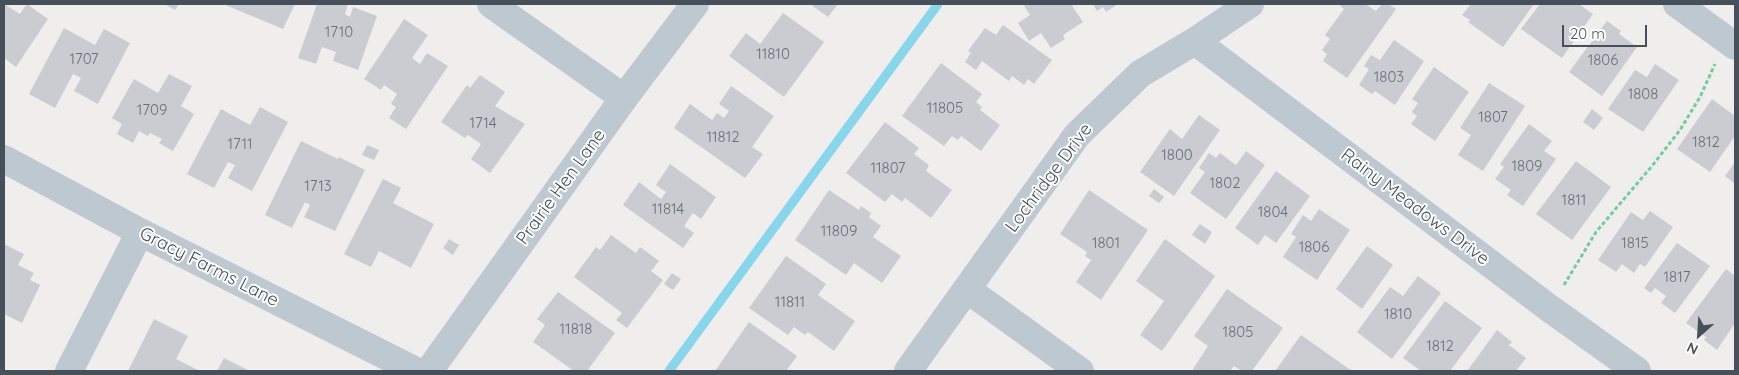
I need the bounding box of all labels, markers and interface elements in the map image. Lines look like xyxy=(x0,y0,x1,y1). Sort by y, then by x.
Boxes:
scale bar xyxy=(1564,15,1649,47)
house number: 1710 xyxy=(325,23,353,41)
text: 20 m xyxy=(1570,24,1605,43)
house number: 11810 xyxy=(756,45,790,63)
house number: 1707 xyxy=(69,50,99,68)
house number: 1806 xyxy=(1588,51,1618,69)
house number: 1803 xyxy=(1374,68,1404,86)
house number: 1808 xyxy=(1628,85,1658,103)
house number: 11805 xyxy=(927,99,963,117)
house number: 1709 xyxy=(137,101,167,119)
house number: 1807 xyxy=(1478,108,1508,126)
house number: 1714 xyxy=(469,114,497,132)
street label: Lochridge Drive xyxy=(1001,119,1097,237)
street label: Prairie Hen Lane xyxy=(512,125,610,249)
house number: 11812 xyxy=(706,128,740,146)
house number: 1812 xyxy=(1692,133,1720,151)
house number: 1711 xyxy=(227,135,253,153)
street label: Rainy Meadows Drive xyxy=(1337,144,1493,270)
house number: 1800 xyxy=(1161,146,1193,164)
house number: 1809 xyxy=(1512,157,1542,175)
house number: 11807 xyxy=(871,159,905,177)
house number: 1802 xyxy=(1210,174,1240,192)
house number: 1713 xyxy=(304,177,332,195)
house number: 1811 xyxy=(1562,191,1586,209)
house number: 11814 xyxy=(652,200,684,218)
house number: 1804 xyxy=(1258,203,1288,221)
house number: 11809 xyxy=(821,222,857,240)
street label: Gracy Farms Lane xyxy=(136,223,282,311)
house number: 1801 xyxy=(1092,234,1120,252)
house number: 1815 xyxy=(1621,234,1649,252)
house number: 1806 xyxy=(1299,238,1329,256)
house number: 1817 xyxy=(1664,268,1690,286)
house number: 11811 xyxy=(775,293,805,311)
house number: 1810 xyxy=(1384,305,1412,323)
north arrow xyxy=(1674,310,1724,360)
house number: 11818 xyxy=(560,320,592,338)
house number: 1805 xyxy=(1223,323,1253,341)
house number: 1812 xyxy=(1426,337,1454,355)
text: N xyxy=(1684,338,1701,359)

